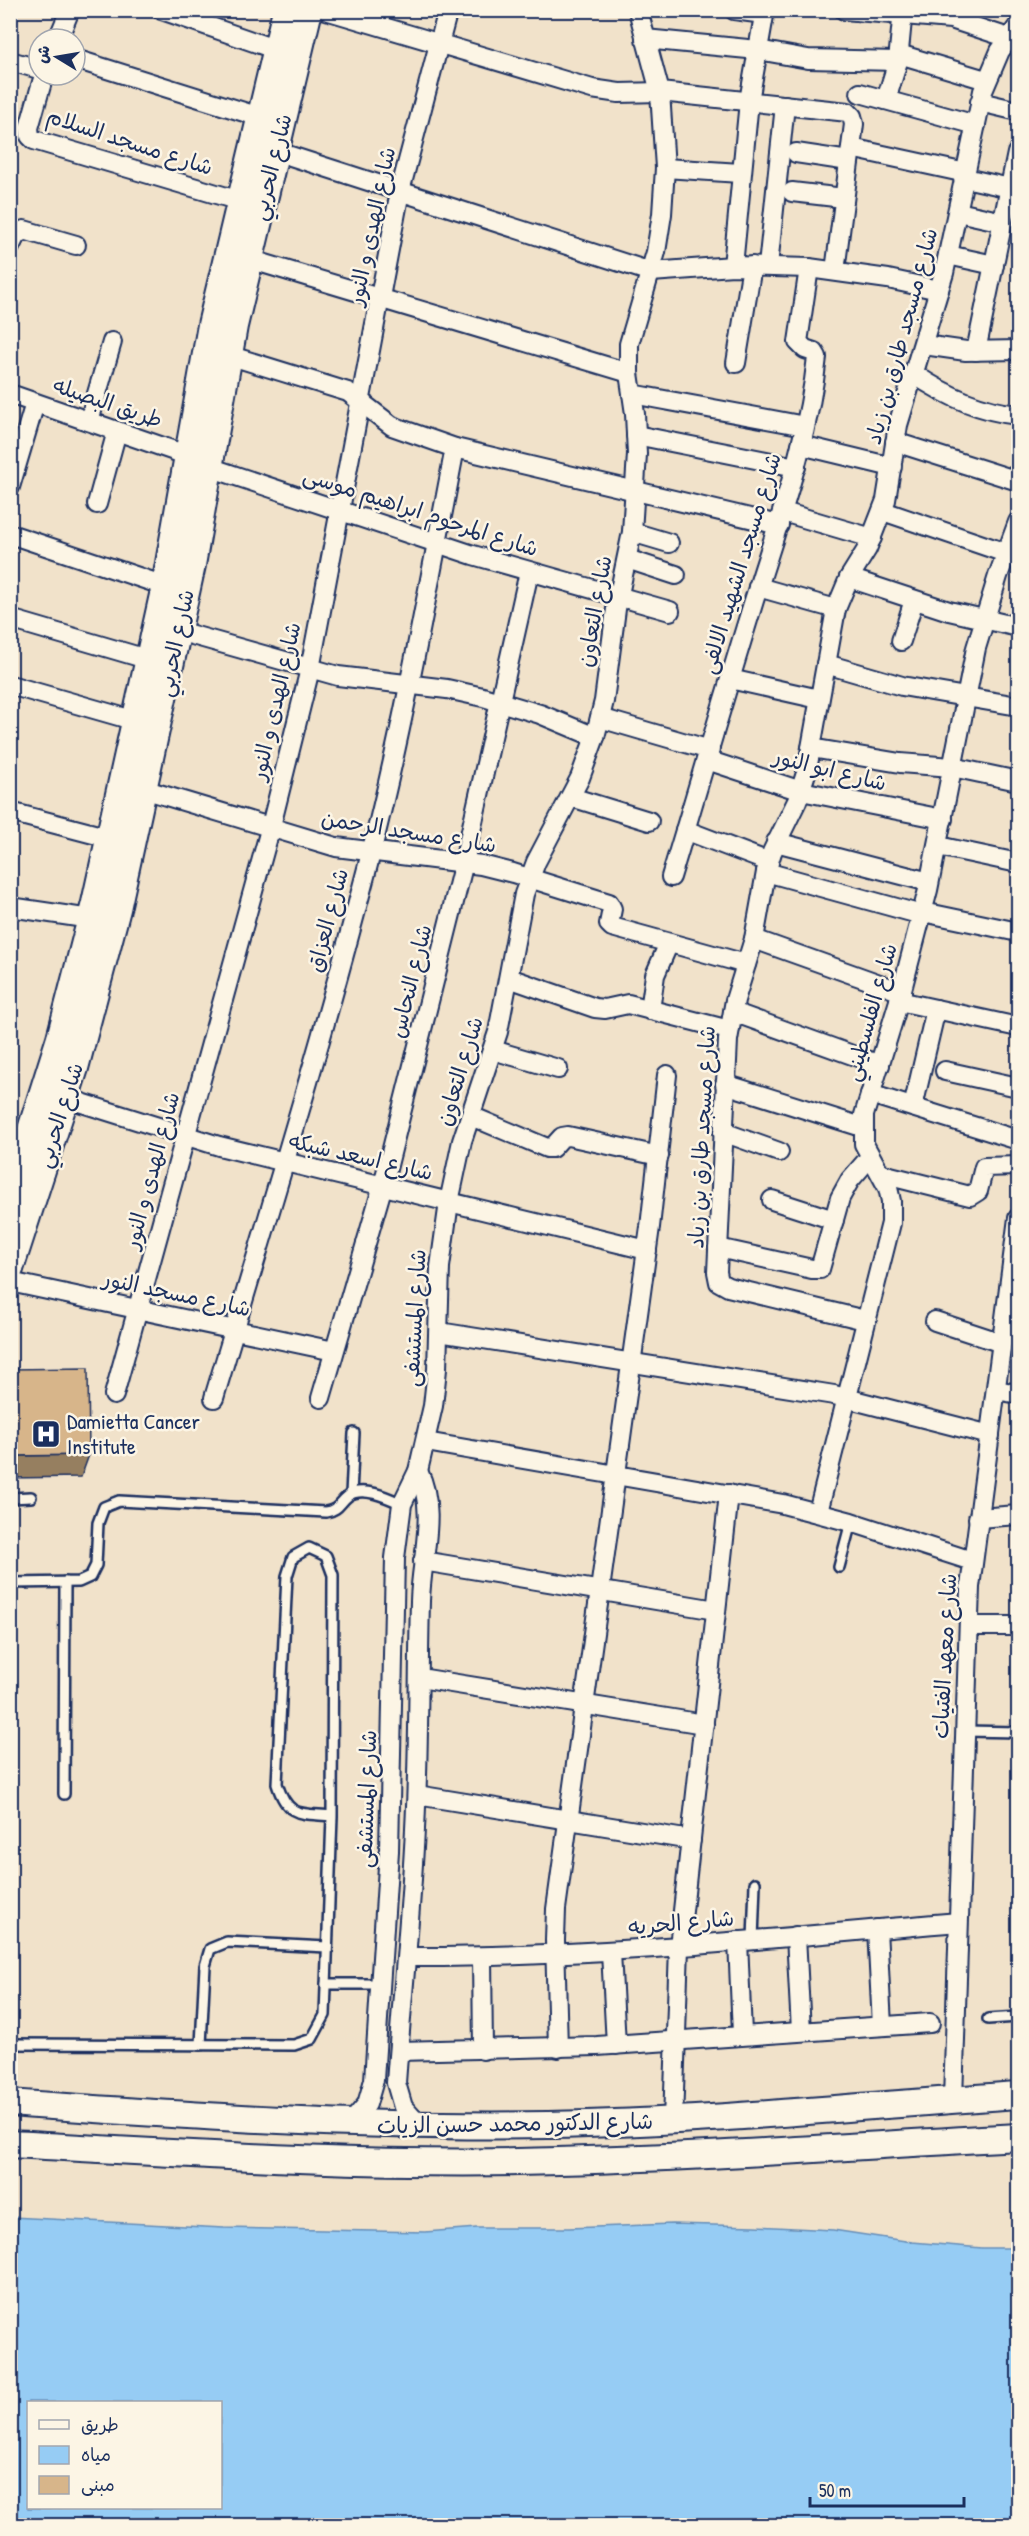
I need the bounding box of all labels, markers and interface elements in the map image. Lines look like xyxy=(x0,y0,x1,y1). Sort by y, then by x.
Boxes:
north arrow xyxy=(27,27,87,87)
text: ش xyxy=(30,43,55,65)
street label: شارع مسجد السلام xyxy=(42,100,217,184)
street label: شارع الحربي xyxy=(243,110,304,225)
street label: شارع الهدى و النور xyxy=(339,144,403,310)
street label: شارع مسجد طارق بن زياد xyxy=(858,224,945,448)
street label: طريق البصيله xyxy=(49,369,167,435)
street label: شارع مسجد الشهيد الالفى xyxy=(692,449,789,677)
street label: شارع المرحوم ابراهيم موسى xyxy=(299,459,542,566)
street label: شارع التعاون xyxy=(569,553,620,669)
street label: شارع الحربي xyxy=(149,587,206,700)
street label: شارع الهدى و النور xyxy=(242,619,309,785)
street label: شارع ابو النور xyxy=(768,740,890,799)
street label: شارع مسجد الرحمن xyxy=(319,802,499,861)
street label: شارع العزاق xyxy=(299,865,356,975)
street label: شارع النحاس xyxy=(381,921,440,1041)
street label: شارع الفلسطيني xyxy=(836,939,909,1086)
street label: شارع التعاون xyxy=(428,1013,491,1130)
street label: شارع مسجد طارق بن زياد xyxy=(680,1025,723,1249)
street label: شارع الحربي xyxy=(28,1059,95,1173)
street label: شارع الهدى و النور xyxy=(115,1088,187,1254)
street label: شارع اسعد شبكه xyxy=(286,1125,436,1188)
street label: شارع المستشفى xyxy=(395,1248,434,1388)
street label: شارع مسجد النور xyxy=(98,1262,254,1324)
place label: Damietta Cancer Institute xyxy=(67,1406,200,1461)
hospital icon: Damietta Cancer Institute xyxy=(30,1418,62,1450)
street label: شارع معهد الفتيات xyxy=(925,1572,964,1740)
street label: شارع المستشفى xyxy=(349,1730,384,1868)
street label: شارع الحريه xyxy=(627,1902,735,1943)
street label: شارع الدكتور محمد حسن الزيات xyxy=(377,2106,653,2141)
legend xyxy=(27,2401,222,2509)
text: طريق xyxy=(81,2412,119,2437)
text: مياه xyxy=(81,2442,111,2467)
scale bar xyxy=(810,2470,964,2508)
text: مبنى xyxy=(81,2472,115,2497)
text: 50 m xyxy=(819,2478,851,2503)

